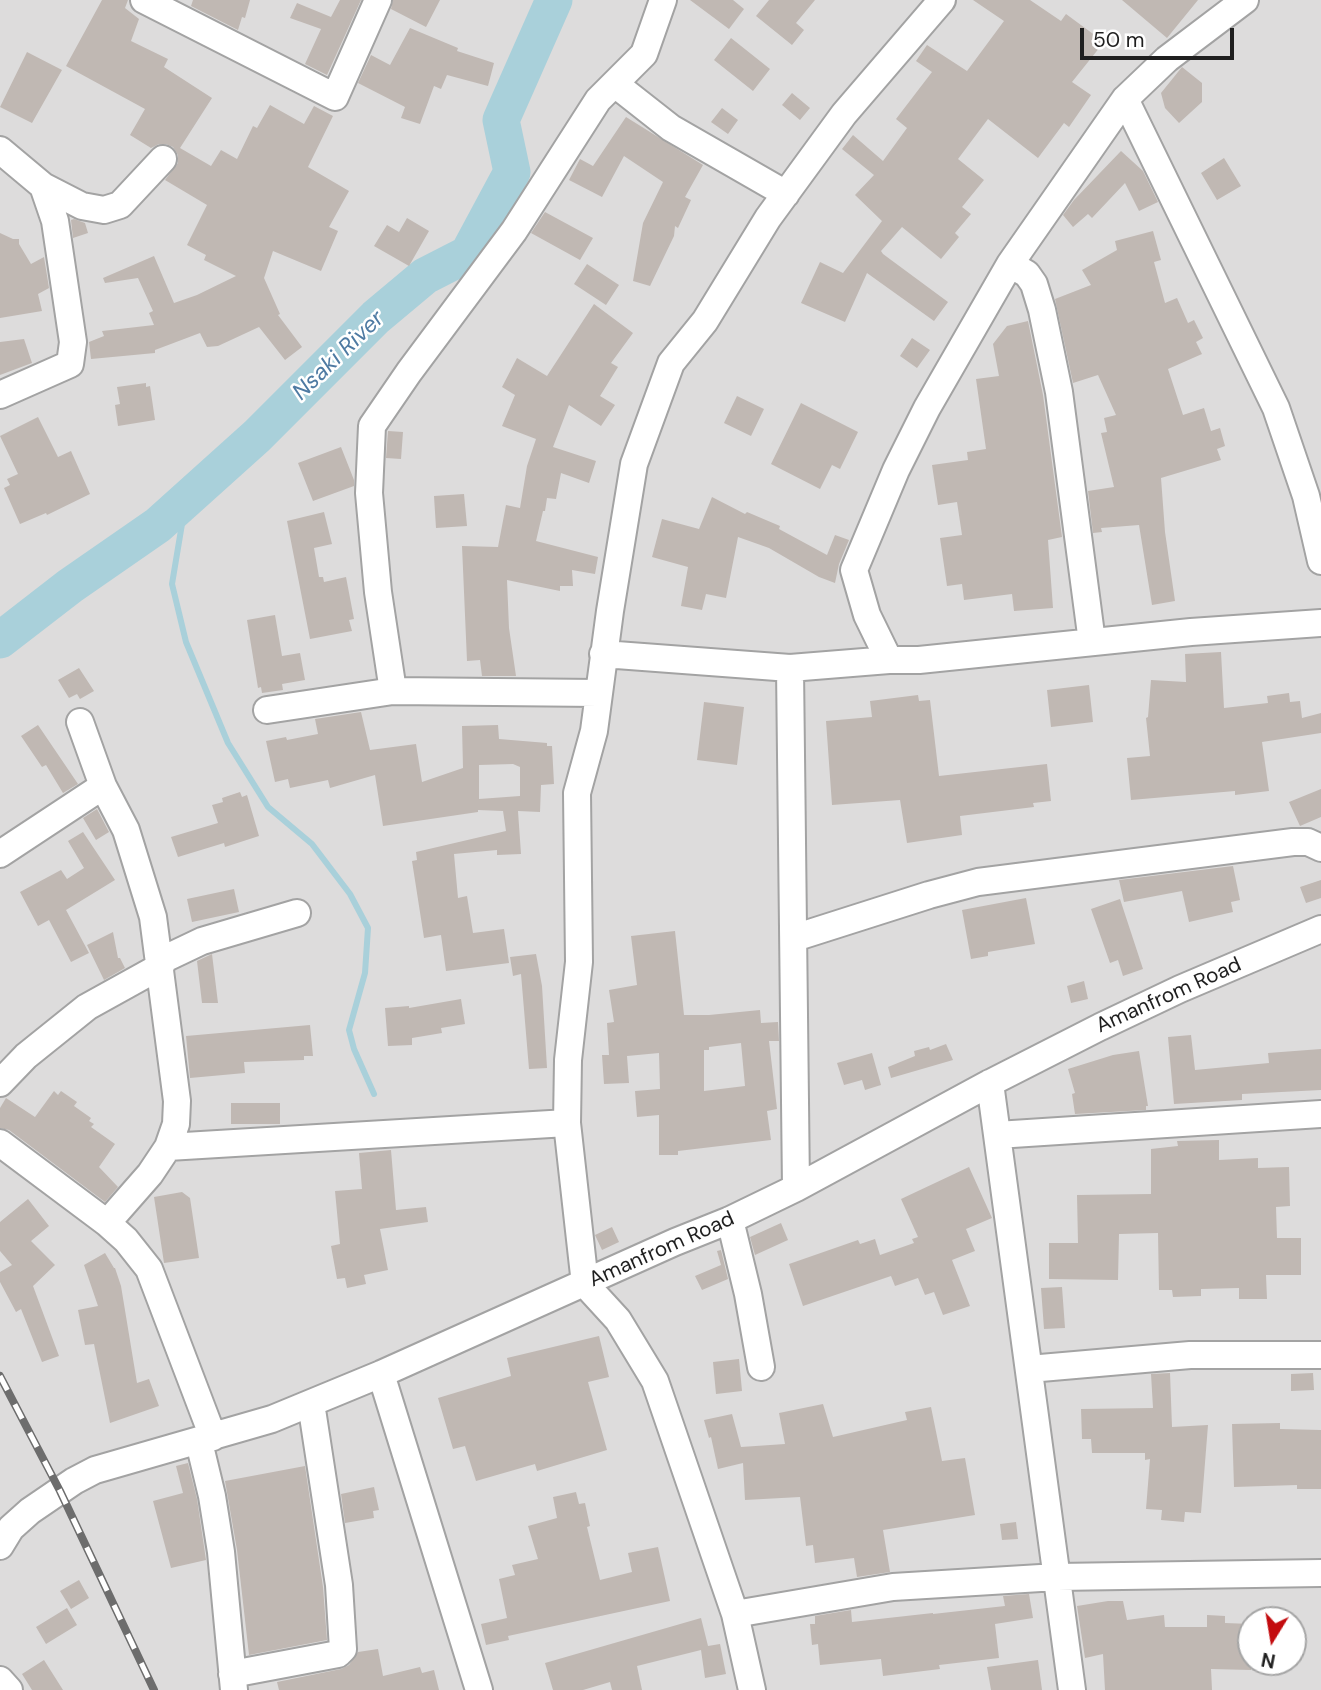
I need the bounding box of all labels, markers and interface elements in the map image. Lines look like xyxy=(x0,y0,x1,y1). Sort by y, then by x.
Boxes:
scale bar xyxy=(1083,14,1237,58)
text: 50 m xyxy=(1093,26,1144,54)
water label: Nsaki River xyxy=(287,305,391,407)
street label: Amanfrom Road xyxy=(1092,953,1246,1039)
street label: Amanfrom Road xyxy=(585,1207,739,1293)
north arrow xyxy=(1237,1606,1307,1676)
text: N xyxy=(1259,1647,1277,1674)

